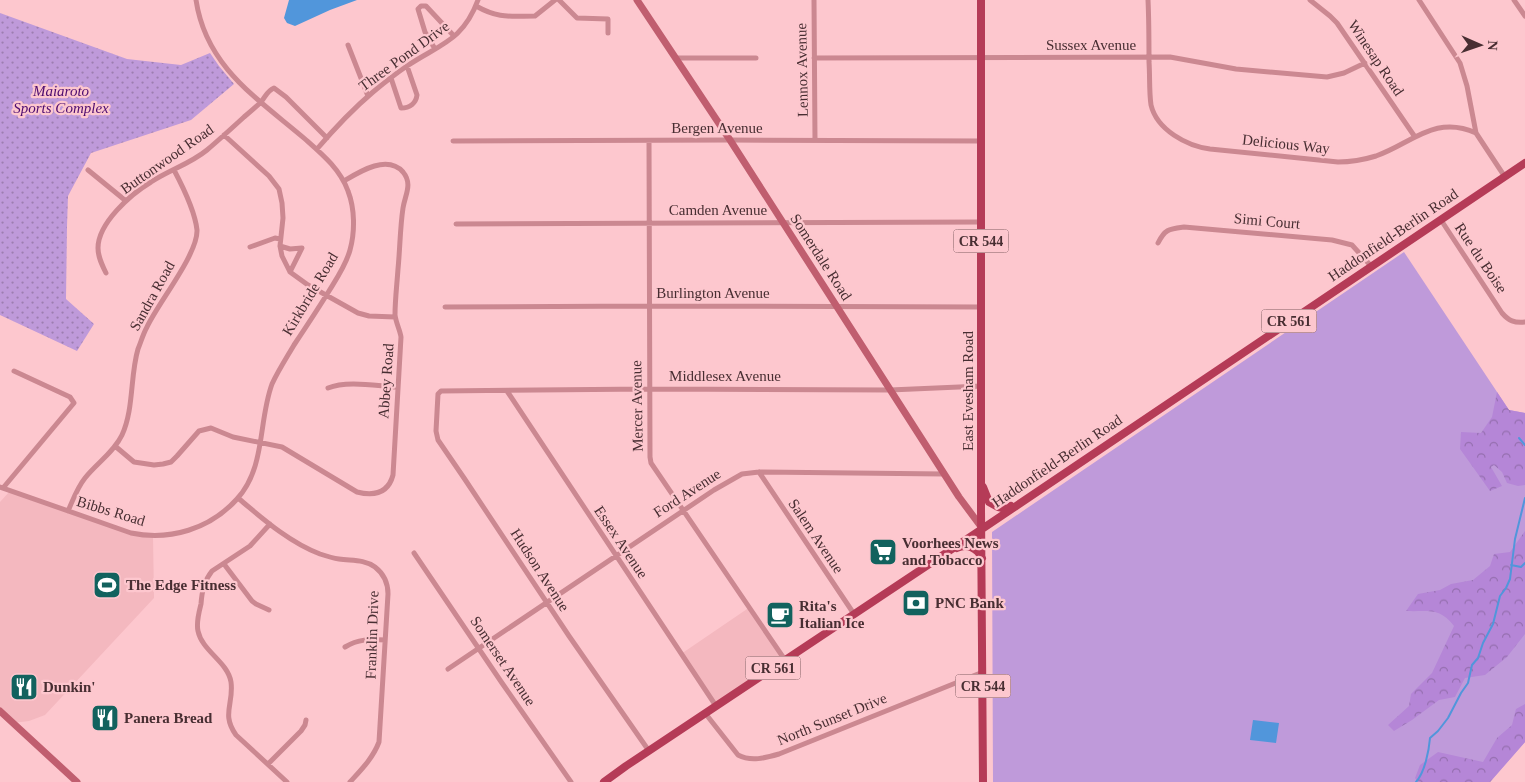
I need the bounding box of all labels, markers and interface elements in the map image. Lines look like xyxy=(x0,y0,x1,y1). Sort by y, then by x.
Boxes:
street label: Winesap Road xyxy=(1345,17,1407,99)
street label: Three Pond Drive xyxy=(356,18,452,94)
north arrow xyxy=(1455,20,1505,70)
street label: Lennox Avenue xyxy=(793,22,811,117)
street label: Sussex Avenue xyxy=(1046,37,1136,53)
text: N xyxy=(1485,40,1500,51)
park label: Maiaroto Sports Complex xyxy=(13,83,109,116)
street label: Bergen Avenue xyxy=(671,120,763,136)
street label: Buttonwood Road xyxy=(118,121,217,197)
street label: Delicious Way xyxy=(1241,131,1331,157)
street label: Haddonfield-Berlin Road xyxy=(1325,185,1461,284)
street label: Camden Avenue xyxy=(669,202,768,218)
street label: Simi Court xyxy=(1233,210,1302,232)
street label: Somerdale Road xyxy=(787,211,855,304)
street label: Rue du Boise xyxy=(1452,220,1510,296)
road number: CR 544 xyxy=(954,230,1008,252)
street label: Kirkbride Road xyxy=(279,249,341,338)
street label: Sandra Road xyxy=(126,258,178,334)
street label: Burlington Avenue xyxy=(656,285,770,301)
road number: CR 561 xyxy=(1262,310,1316,332)
street label: East Evesham Road xyxy=(960,331,976,451)
street label: Abbey Road xyxy=(375,342,397,419)
street label: Mercer Avenue xyxy=(628,360,646,452)
street label: Middlesex Avenue xyxy=(669,368,781,384)
street label: Haddonfield-Berlin Road xyxy=(989,411,1125,510)
street label: Ford Avenue xyxy=(650,465,724,521)
street label: Bibbs Road xyxy=(75,493,147,529)
street label: Salem Avenue xyxy=(785,496,847,576)
street label: Essex Avenue xyxy=(591,503,651,581)
street label: Hudson Avenue xyxy=(507,526,573,615)
place label: Voorhees News and Tobacco xyxy=(902,535,999,568)
supermarket icon: Voorhees News and Tobacco xyxy=(868,537,898,567)
sports icon: The Edge Fitness xyxy=(92,570,122,600)
place label: The Edge Fitness xyxy=(126,577,236,593)
bank icon: PNC Bank xyxy=(901,588,931,618)
street label: Franklin Drive xyxy=(362,590,382,680)
place label: PNC Bank xyxy=(935,595,1004,611)
place label: Rita's Italian Ice xyxy=(799,598,865,631)
cafe icon: Rita's Italian Ice xyxy=(765,600,795,630)
street label: Somerset Avenue xyxy=(467,613,539,709)
road number: CR 561 xyxy=(746,656,800,680)
restaurant icon: Dunkin' xyxy=(9,672,39,702)
road number: CR 544 xyxy=(956,674,1010,698)
place label: Dunkin' xyxy=(43,679,96,695)
street label: North Sunset Drive xyxy=(775,690,889,748)
restaurant icon: Panera Bread xyxy=(90,703,120,733)
place label: Panera Bread xyxy=(124,710,213,726)

